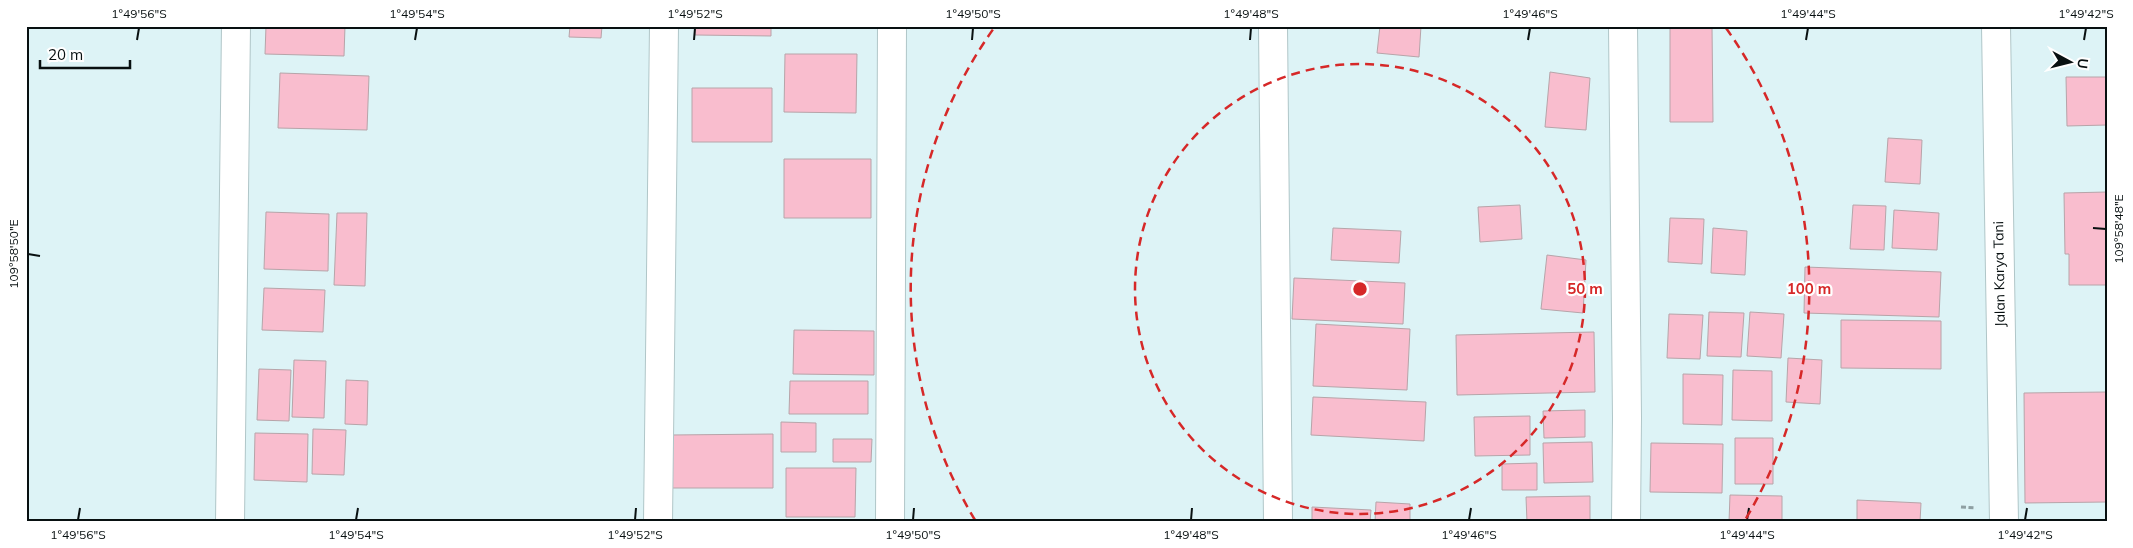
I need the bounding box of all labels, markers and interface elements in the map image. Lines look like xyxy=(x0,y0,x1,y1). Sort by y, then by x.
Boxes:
text: 1°49'56"S xyxy=(111,6,167,21)
text: 1°49'54"S xyxy=(389,6,445,21)
text: 1°49'52"S xyxy=(667,6,723,21)
text: 1°49'50"S xyxy=(945,6,1001,21)
text: 1°49'48"S xyxy=(1223,6,1279,21)
text: 1°49'46"S xyxy=(1502,6,1558,21)
text: 1°49'44"S xyxy=(1780,6,1836,21)
text: 1°49'42"S xyxy=(2058,6,2114,21)
scale bar xyxy=(40,38,130,70)
north arrow xyxy=(2046,38,2096,88)
text: 20 m xyxy=(48,45,83,64)
text: U xyxy=(2073,57,2092,70)
text: 109°58'48"E xyxy=(2111,194,2126,264)
text: 109°58'50"E xyxy=(6,219,21,289)
street label: Jalan Karya Tani xyxy=(1989,221,2009,327)
text: 50 m xyxy=(1567,279,1603,298)
text: 100 m xyxy=(1787,279,1831,298)
centre of rings xyxy=(1351,280,1369,298)
text: 1°49'56"S xyxy=(50,527,106,542)
text: 1°49'54"S xyxy=(328,527,384,542)
text: 1°49'52"S xyxy=(607,527,663,542)
text: 1°49'50"S xyxy=(885,527,941,542)
text: 1°49'48"S xyxy=(1163,527,1219,542)
text: 1°49'46"S xyxy=(1441,527,1497,542)
text: 1°49'44"S xyxy=(1719,527,1775,542)
text: 1°49'42"S xyxy=(1997,527,2053,542)

